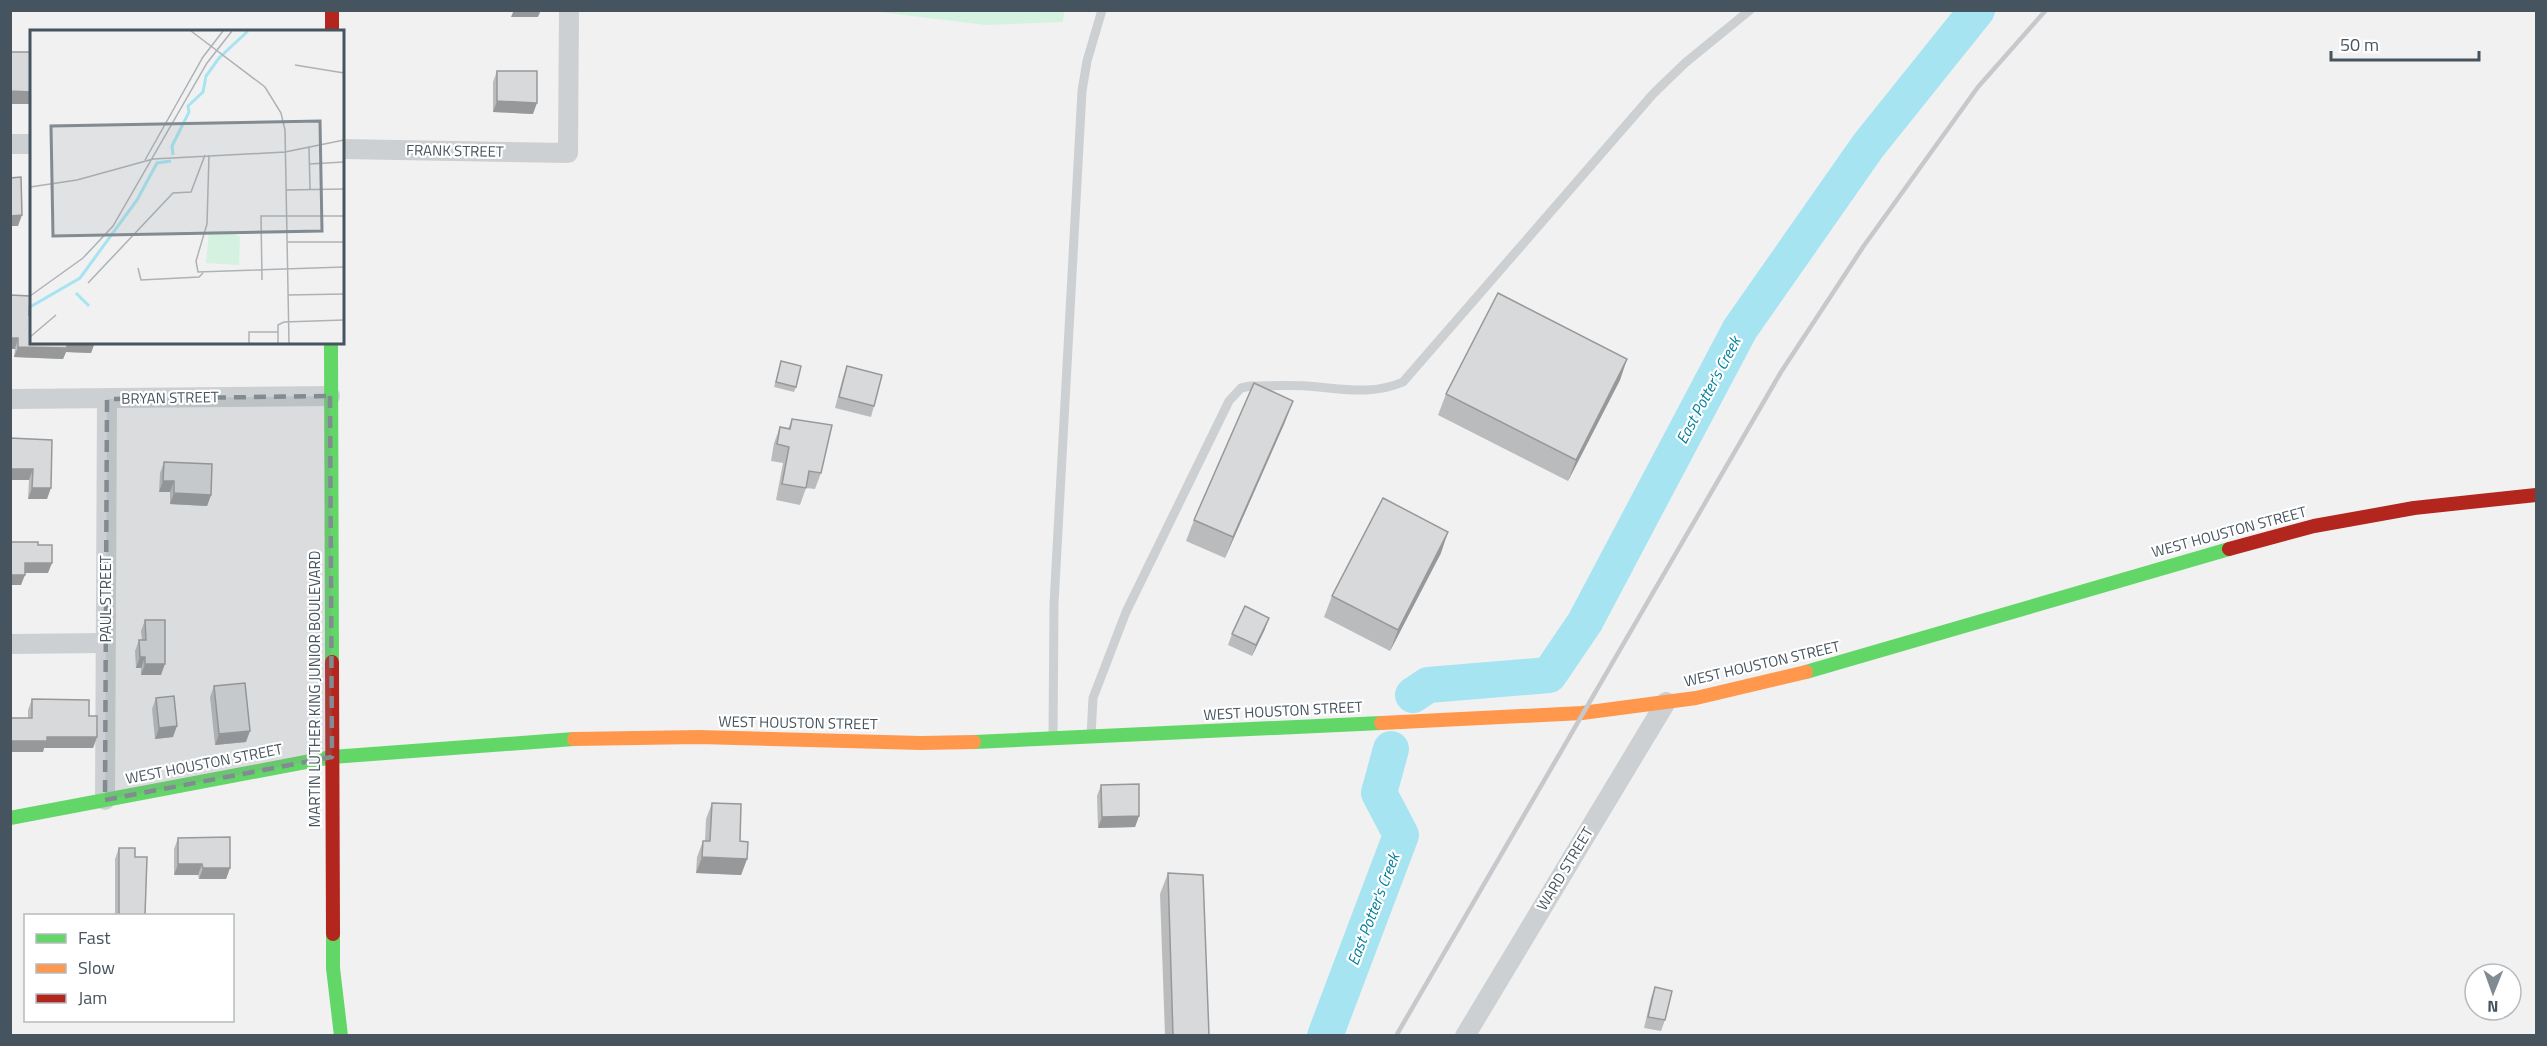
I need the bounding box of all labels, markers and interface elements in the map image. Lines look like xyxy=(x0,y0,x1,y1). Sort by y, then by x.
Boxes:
scale bar xyxy=(2331,24,2480,62)
inset map xyxy=(30,30,344,344)
text: 50 m xyxy=(2340,31,2379,58)
street label: FRANK STREET xyxy=(406,138,504,163)
water label: East Potter's Creek xyxy=(1670,330,1747,448)
street label: BRYAN STREET xyxy=(121,385,219,410)
street label: WEST HOUSTON STREET xyxy=(2149,500,2309,563)
street label: MARTIN LUTHER KING JUNIOR BOULEVARD xyxy=(303,551,326,827)
street label: PAUL STREET xyxy=(94,555,117,643)
street label: WEST HOUSTON STREET xyxy=(1682,634,1842,693)
street label: WEST HOUSTON STREET xyxy=(1203,695,1363,726)
street label: WEST HOUSTON STREET xyxy=(718,710,878,735)
street label: WEST HOUSTON STREET xyxy=(123,737,284,790)
street label: WARD STREET xyxy=(1531,823,1599,915)
water label: East Potter's Creek xyxy=(1341,848,1406,969)
legend xyxy=(24,914,234,1022)
text: Fast xyxy=(78,924,111,951)
text: Slow xyxy=(78,954,115,981)
north arrow xyxy=(2463,962,2523,1022)
text: Jam xyxy=(78,984,107,1011)
text: N xyxy=(2487,995,2498,1019)

